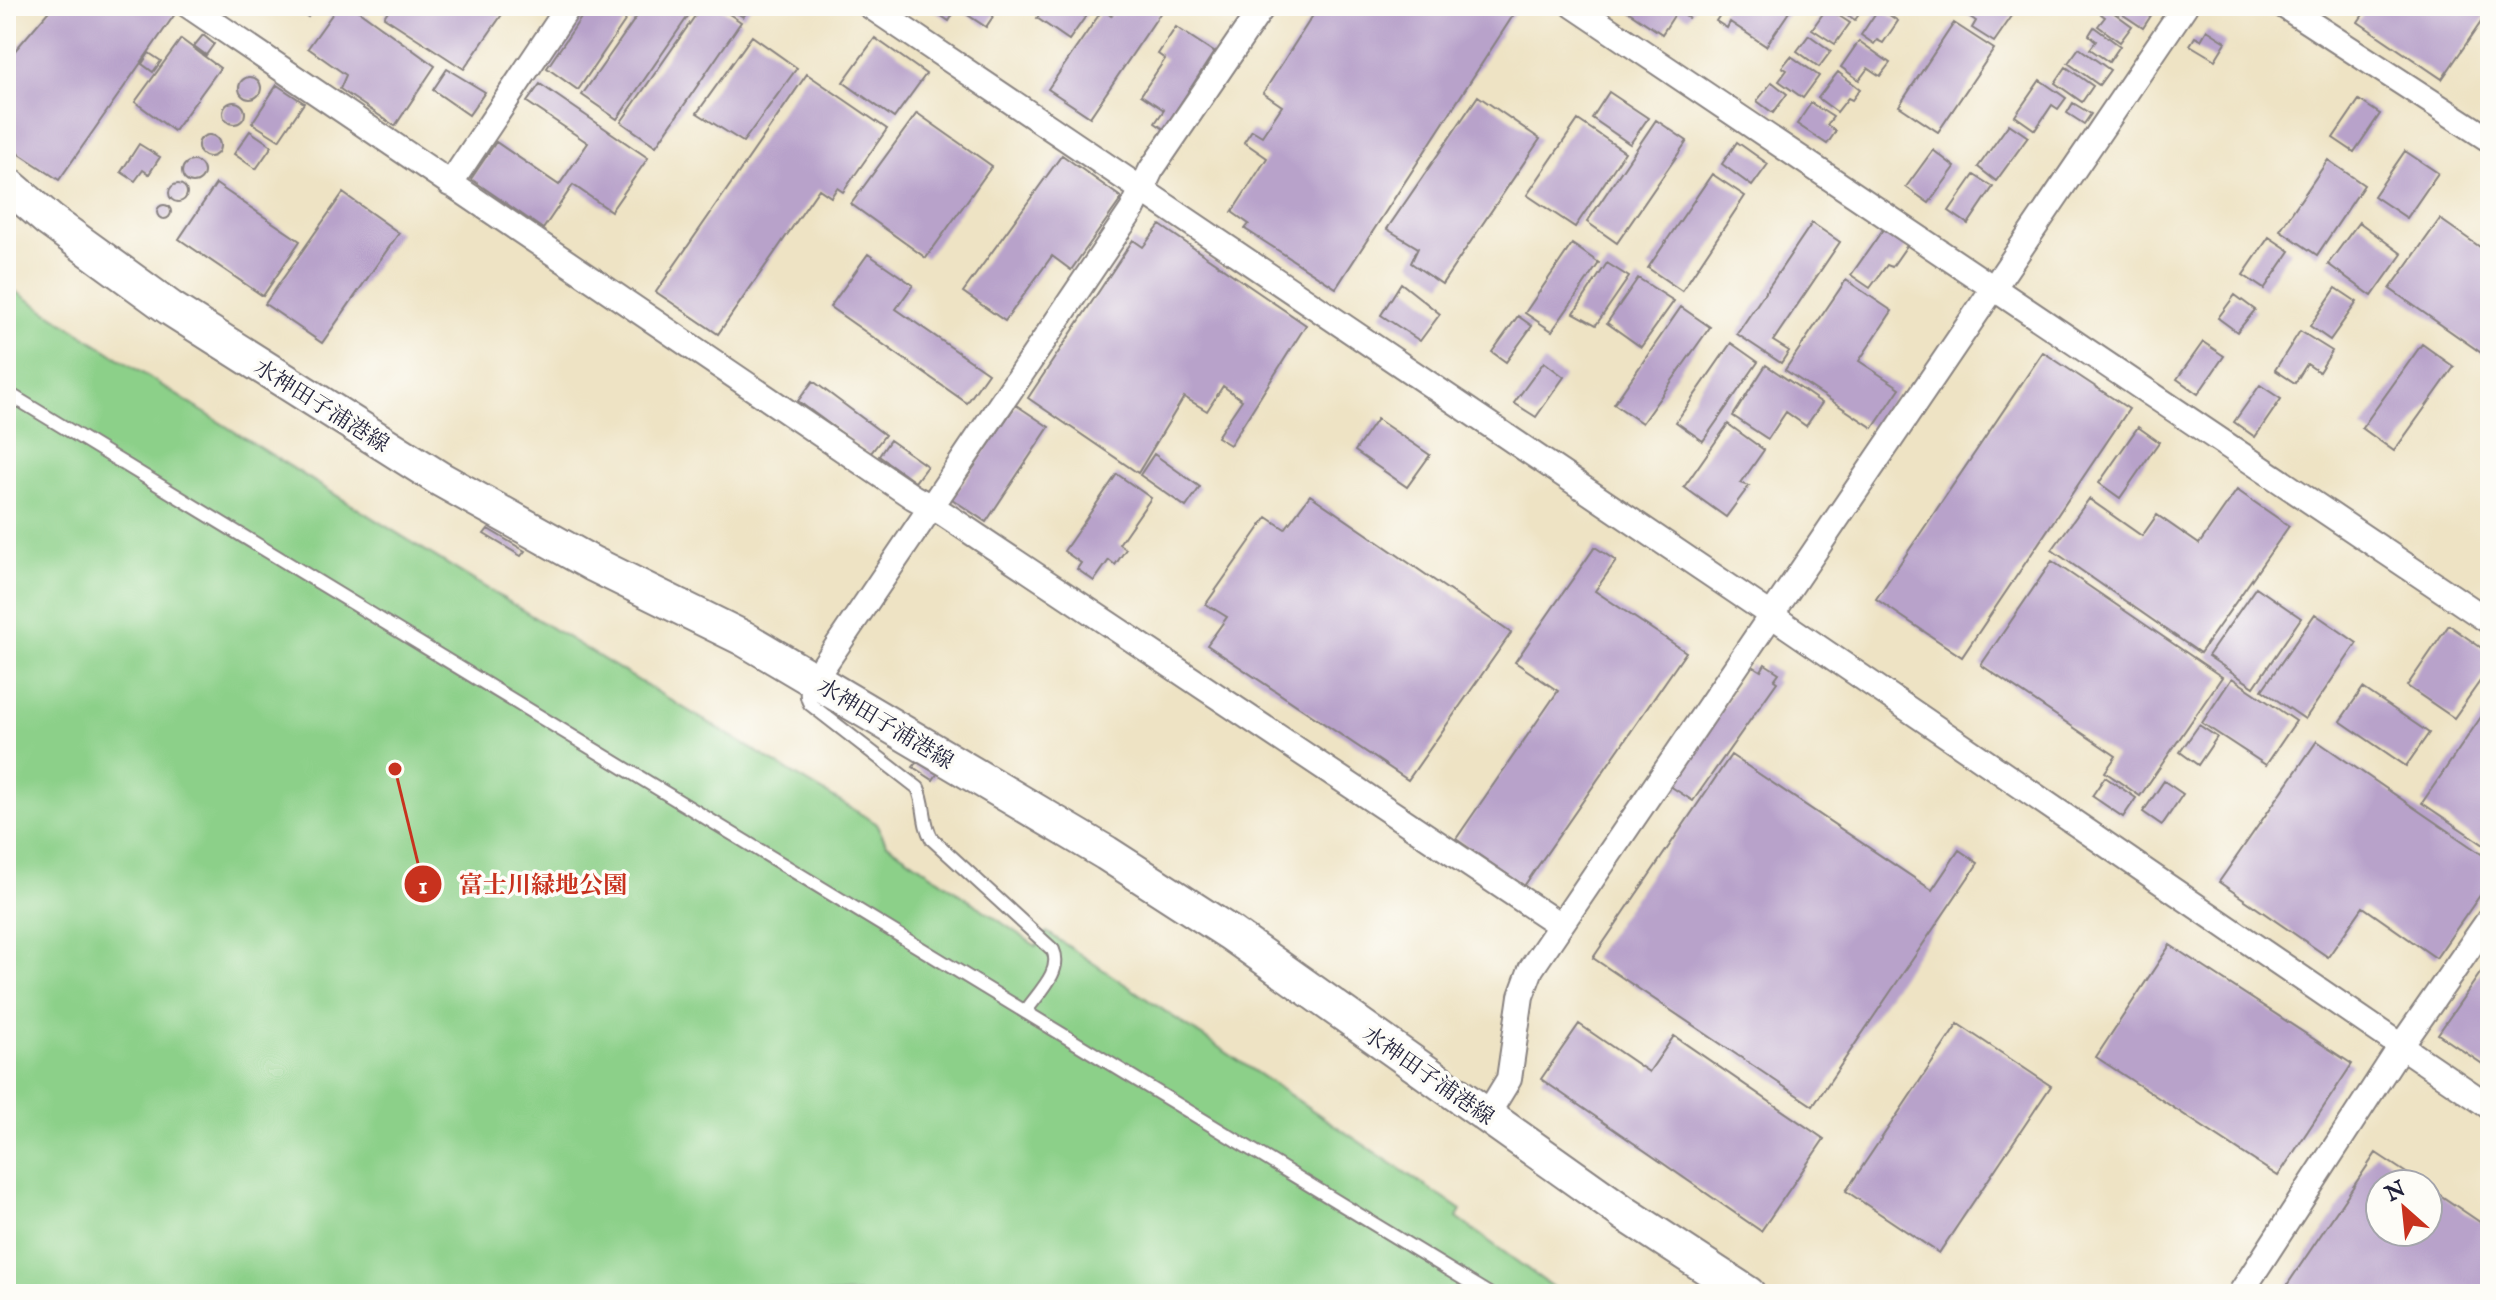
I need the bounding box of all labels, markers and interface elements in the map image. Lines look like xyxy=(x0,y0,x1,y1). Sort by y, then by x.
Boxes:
street label: 水神田子浦港線 xyxy=(248,354,394,459)
street label: 水神田子浦港線 xyxy=(812,673,958,776)
callout: 富士川緑地公園 xyxy=(403,860,643,908)
text: 1 xyxy=(419,871,428,902)
text: 富士川緑地公園 xyxy=(459,871,627,902)
street label: 水神田子浦港線 xyxy=(1357,1021,1499,1132)
north arrow xyxy=(2364,1168,2444,1248)
text: N xyxy=(2380,1175,2411,1209)

